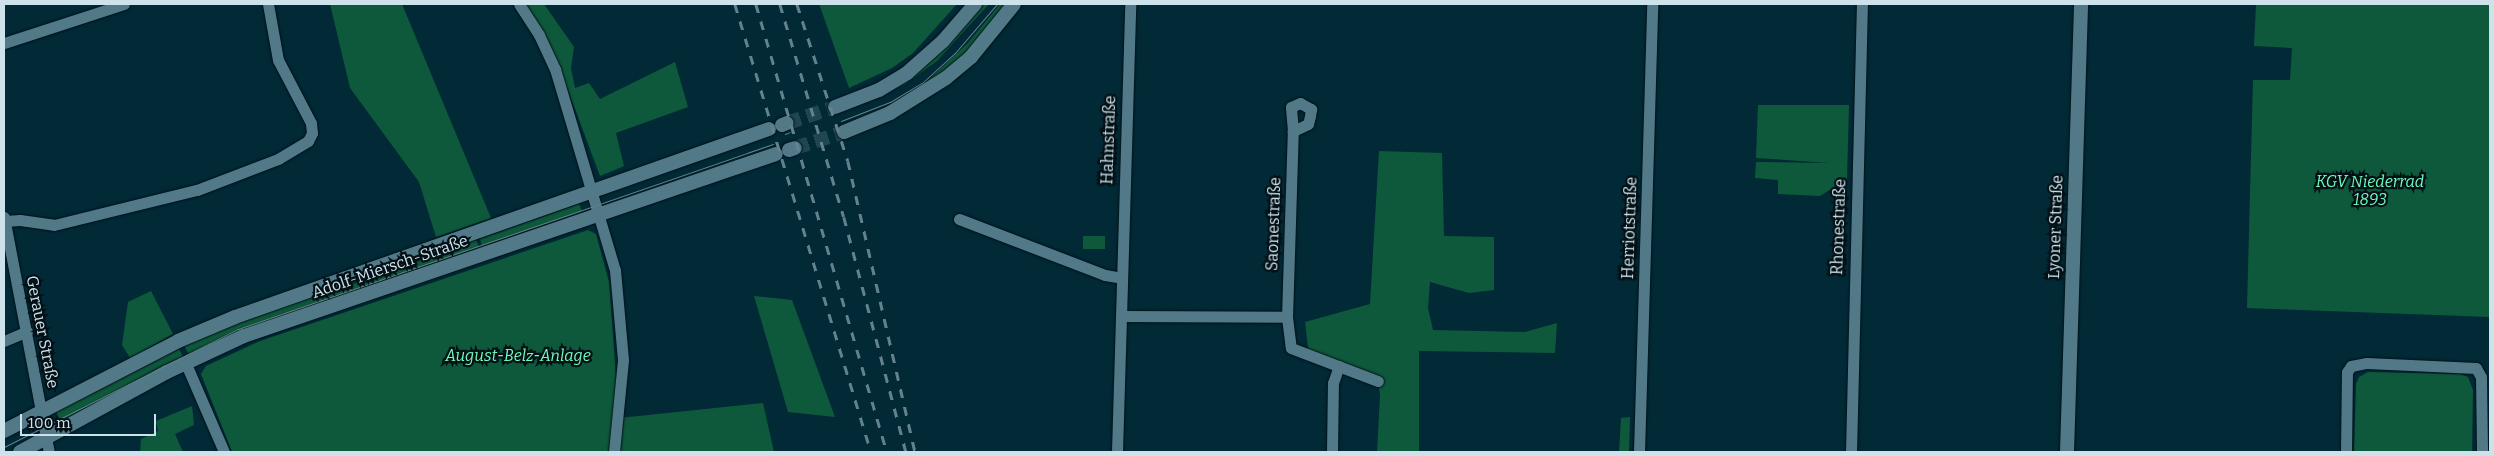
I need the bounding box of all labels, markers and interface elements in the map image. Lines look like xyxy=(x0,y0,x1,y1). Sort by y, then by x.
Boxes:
street label: Hahnstraße xyxy=(1098,95,1120,185)
park label: KGV Niederrad 1893 xyxy=(2316,172,2424,210)
street label: Lyoner Straße xyxy=(2045,175,2067,279)
street label: Saonestraße xyxy=(1263,177,1285,271)
street label: Herriotstraße xyxy=(1619,177,1641,279)
street label: Rhonestraße xyxy=(1828,179,1850,275)
street label: Adolf-Miersch-Straße xyxy=(309,231,471,303)
street label: Gerauer Straße xyxy=(22,274,62,390)
park label: August-Belz-Anlage xyxy=(445,346,591,366)
scale bar xyxy=(22,404,159,436)
text: 100 m xyxy=(28,414,71,432)

